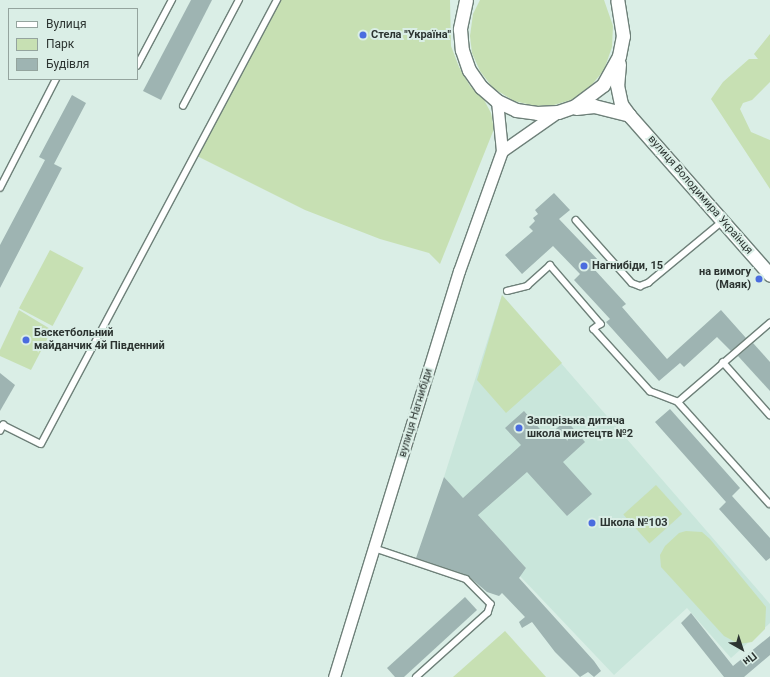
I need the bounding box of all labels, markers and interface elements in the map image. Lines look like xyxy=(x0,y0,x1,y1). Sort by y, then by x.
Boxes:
legend xyxy=(8,8,138,80)
text: Вулиця xyxy=(46,17,87,31)
place label: Стела "Україна" xyxy=(371,28,451,42)
marker: Стела "Україна" xyxy=(358,30,368,40)
text: Парк xyxy=(46,37,74,51)
text: Будівля xyxy=(46,57,89,71)
street label: вулиця Володимира Українця xyxy=(645,133,755,257)
place label: Нагнибіди, 15 xyxy=(592,259,663,273)
marker: Нагнибіди, 15 xyxy=(579,261,589,271)
place label: на вимогу (Маяк) xyxy=(699,266,751,292)
marker: на вимогу (Маяк) xyxy=(754,274,764,284)
place label: Баскетбольний майданчик 4й Південний xyxy=(34,327,165,353)
marker: Баскетбольний майданчик 4й Південний xyxy=(21,335,31,345)
street label: вулиця Нагнибіди xyxy=(396,367,436,459)
place label: Запорізька дитяча школа мистецтв №2 xyxy=(527,415,633,441)
marker: Запорізька дитяча школа мистецтв №2 xyxy=(514,423,524,433)
place label: Школа №103 xyxy=(600,516,668,530)
marker: Школа №103 xyxy=(587,518,597,528)
north arrow xyxy=(722,629,762,669)
text: Пн xyxy=(740,649,759,668)

